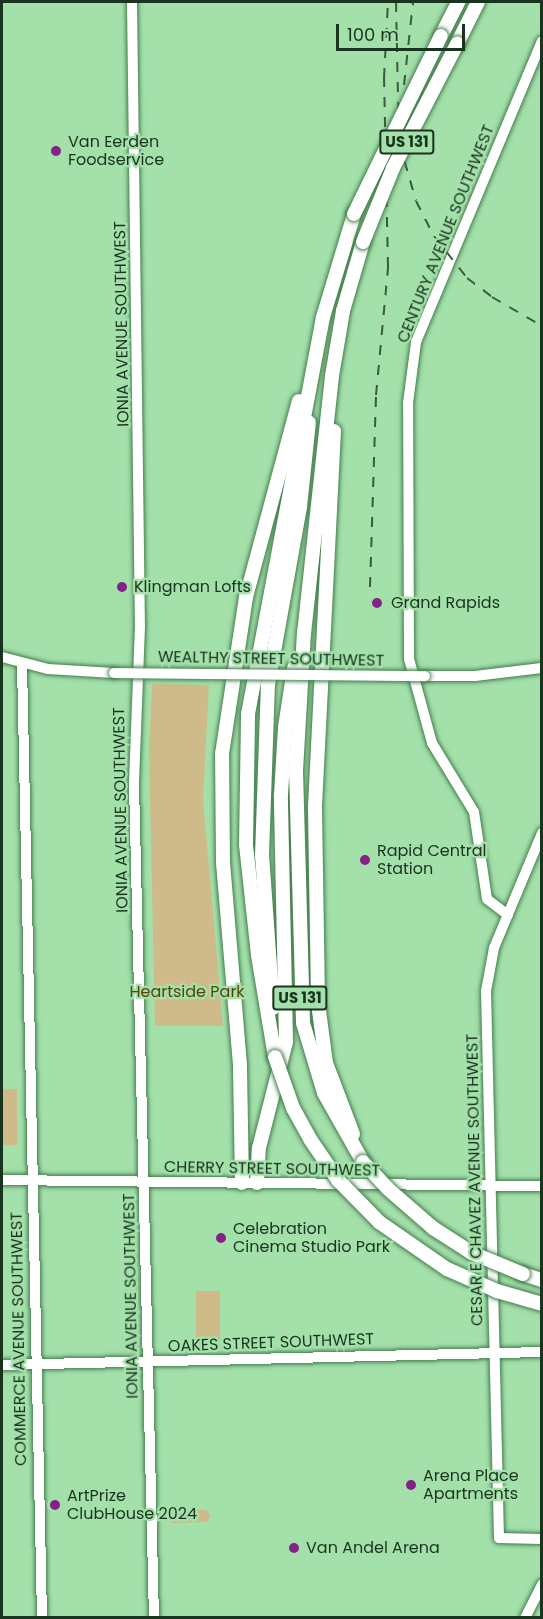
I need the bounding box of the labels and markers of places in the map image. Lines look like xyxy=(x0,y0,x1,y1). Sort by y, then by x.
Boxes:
place label: Van Eerden Foodservice xyxy=(68,132,164,170)
marker: Van Eerden Foodservice xyxy=(49,144,63,158)
place label: Klingman Lofts xyxy=(134,577,251,597)
marker: Klingman Lofts xyxy=(115,580,129,594)
place label: Grand Rapids xyxy=(391,593,500,613)
marker: Grand Rapids xyxy=(368,594,386,612)
place label: Rapid Central Station xyxy=(377,841,486,879)
marker: Rapid Central Station xyxy=(358,853,372,867)
place label: Celebration Cinema Studio Park xyxy=(233,1219,390,1257)
marker: Celebration Cinema Studio Park xyxy=(214,1231,228,1245)
place label: Arena Place Apartments xyxy=(423,1466,519,1504)
marker: Arena Place Apartments xyxy=(404,1478,418,1492)
place label: ArtPrize ClubHouse 2024 xyxy=(67,1486,197,1524)
marker: ArtPrize ClubHouse 2024 xyxy=(48,1498,62,1512)
place label: Van Andel Arena xyxy=(306,1538,440,1558)
marker: Van Andel Arena xyxy=(287,1541,301,1555)

